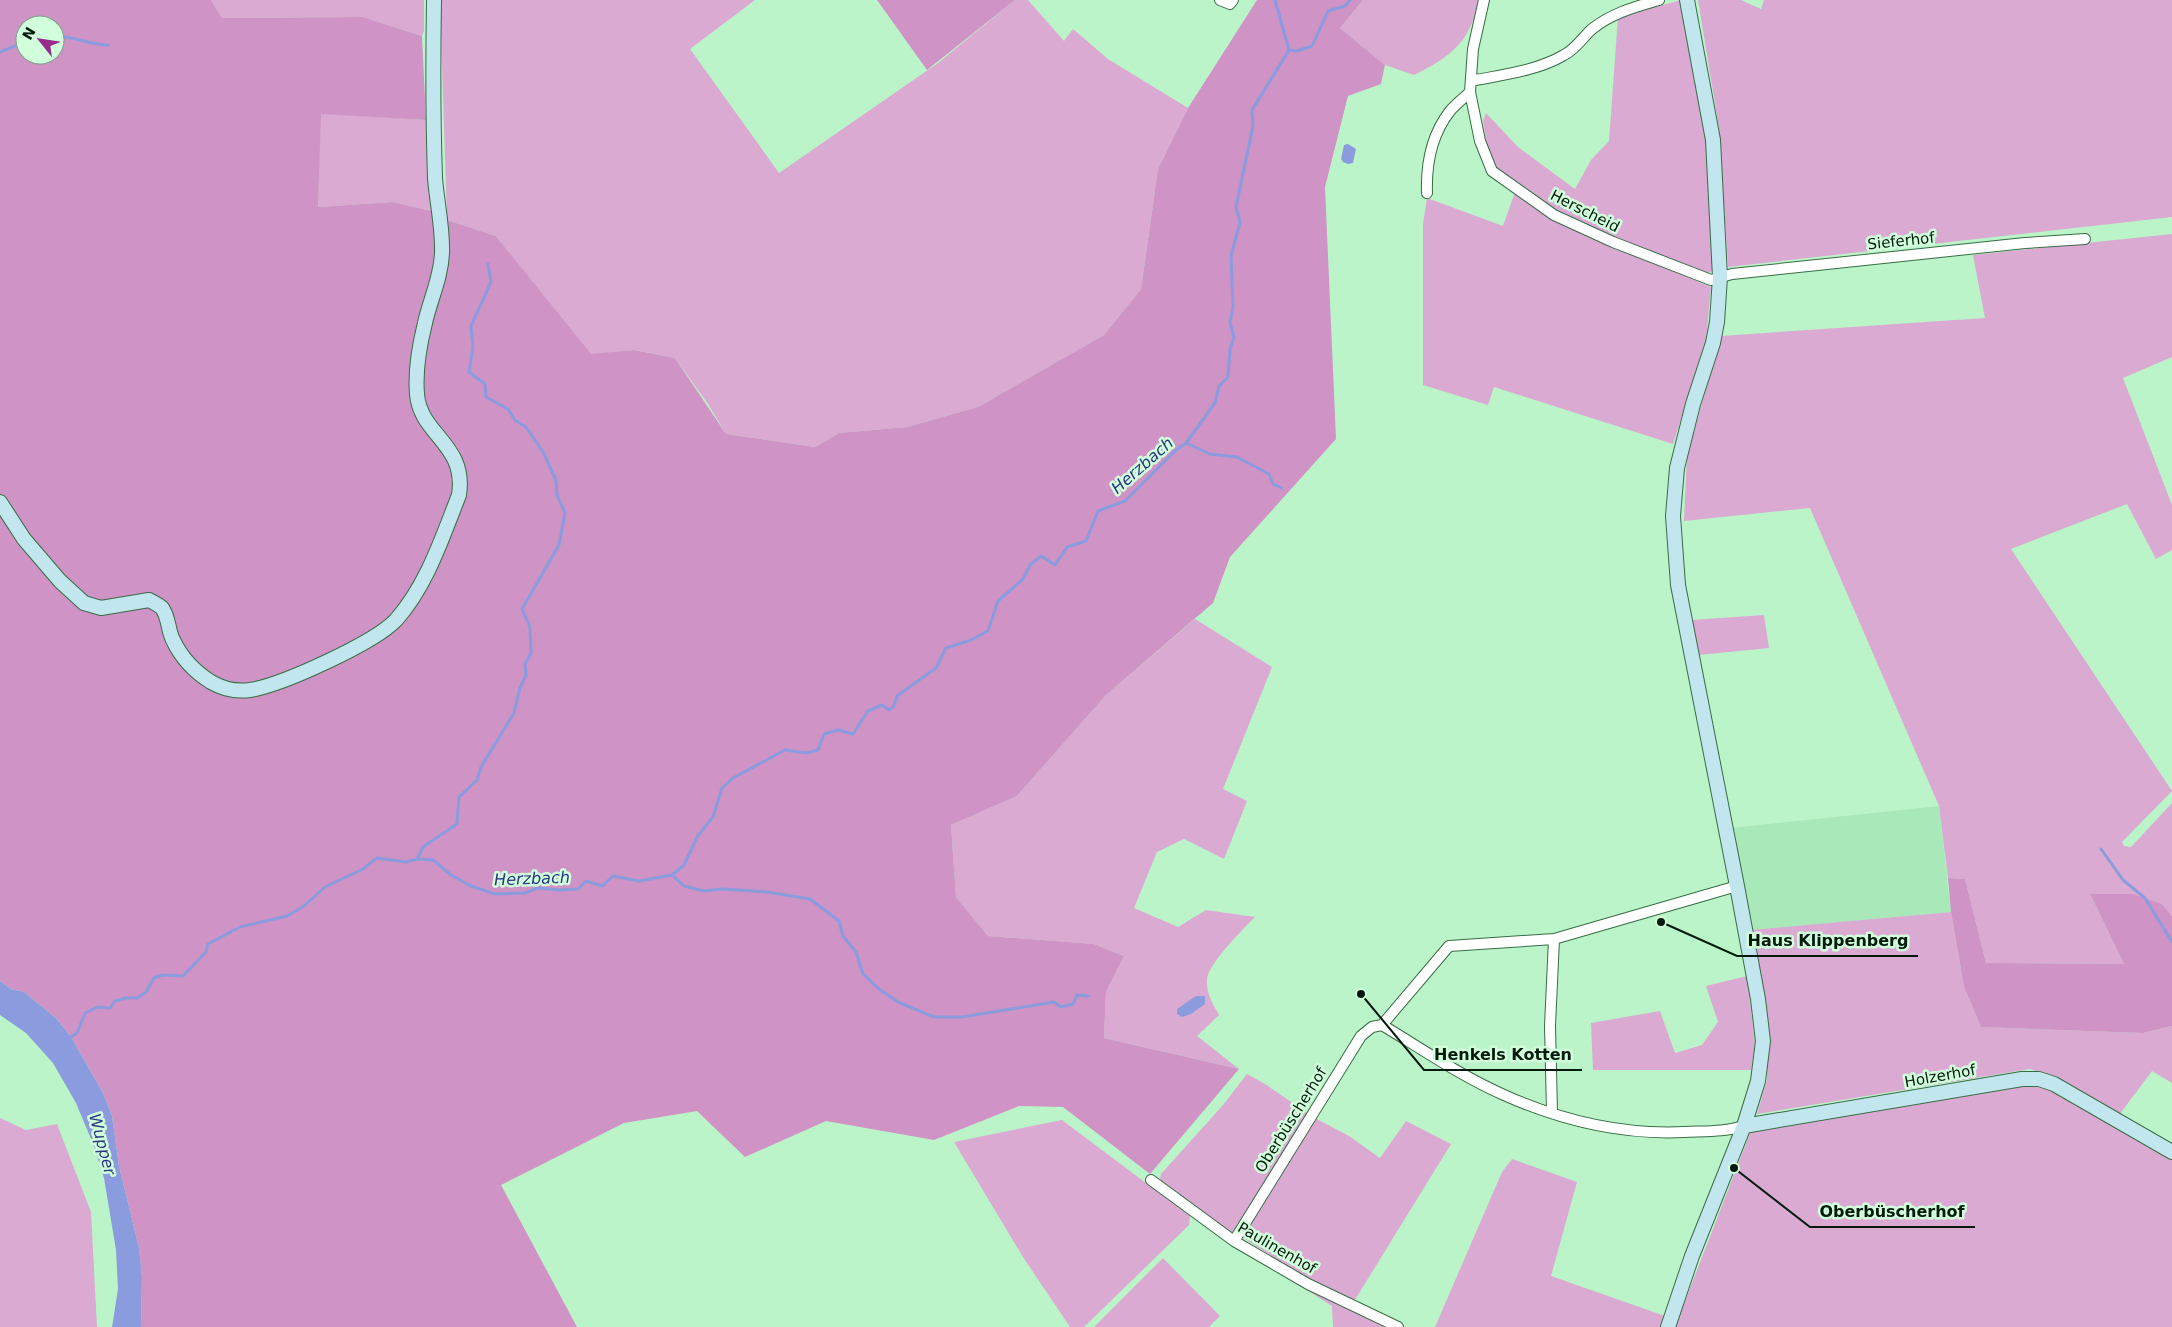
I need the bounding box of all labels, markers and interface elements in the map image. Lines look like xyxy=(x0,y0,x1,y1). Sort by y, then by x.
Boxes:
north arrow xyxy=(15,15,65,65)
text: N xyxy=(19,24,39,43)
street label: Herscheid xyxy=(1547,186,1623,236)
street label: Sieferhof xyxy=(1867,228,1936,253)
water label: Herzbach xyxy=(1108,433,1177,497)
water label: Herzbach xyxy=(494,868,570,889)
callout: Haus Klippenberg xyxy=(1737,925,1918,956)
text: Haus Klippenberg xyxy=(1748,931,1908,950)
callout: Henkels Kotten xyxy=(1424,1039,1582,1070)
text: Henkels Kotten xyxy=(1434,1045,1572,1064)
street label: Holzerhof xyxy=(1903,1061,1978,1091)
street label: Oberbüscherhof xyxy=(1251,1064,1331,1176)
water label: Wupper xyxy=(85,1111,120,1178)
callout: Oberbüscherhof xyxy=(1810,1196,1975,1227)
text: Oberbüscherhof xyxy=(1819,1202,1966,1221)
street label: Paulinenhof xyxy=(1235,1218,1320,1278)

